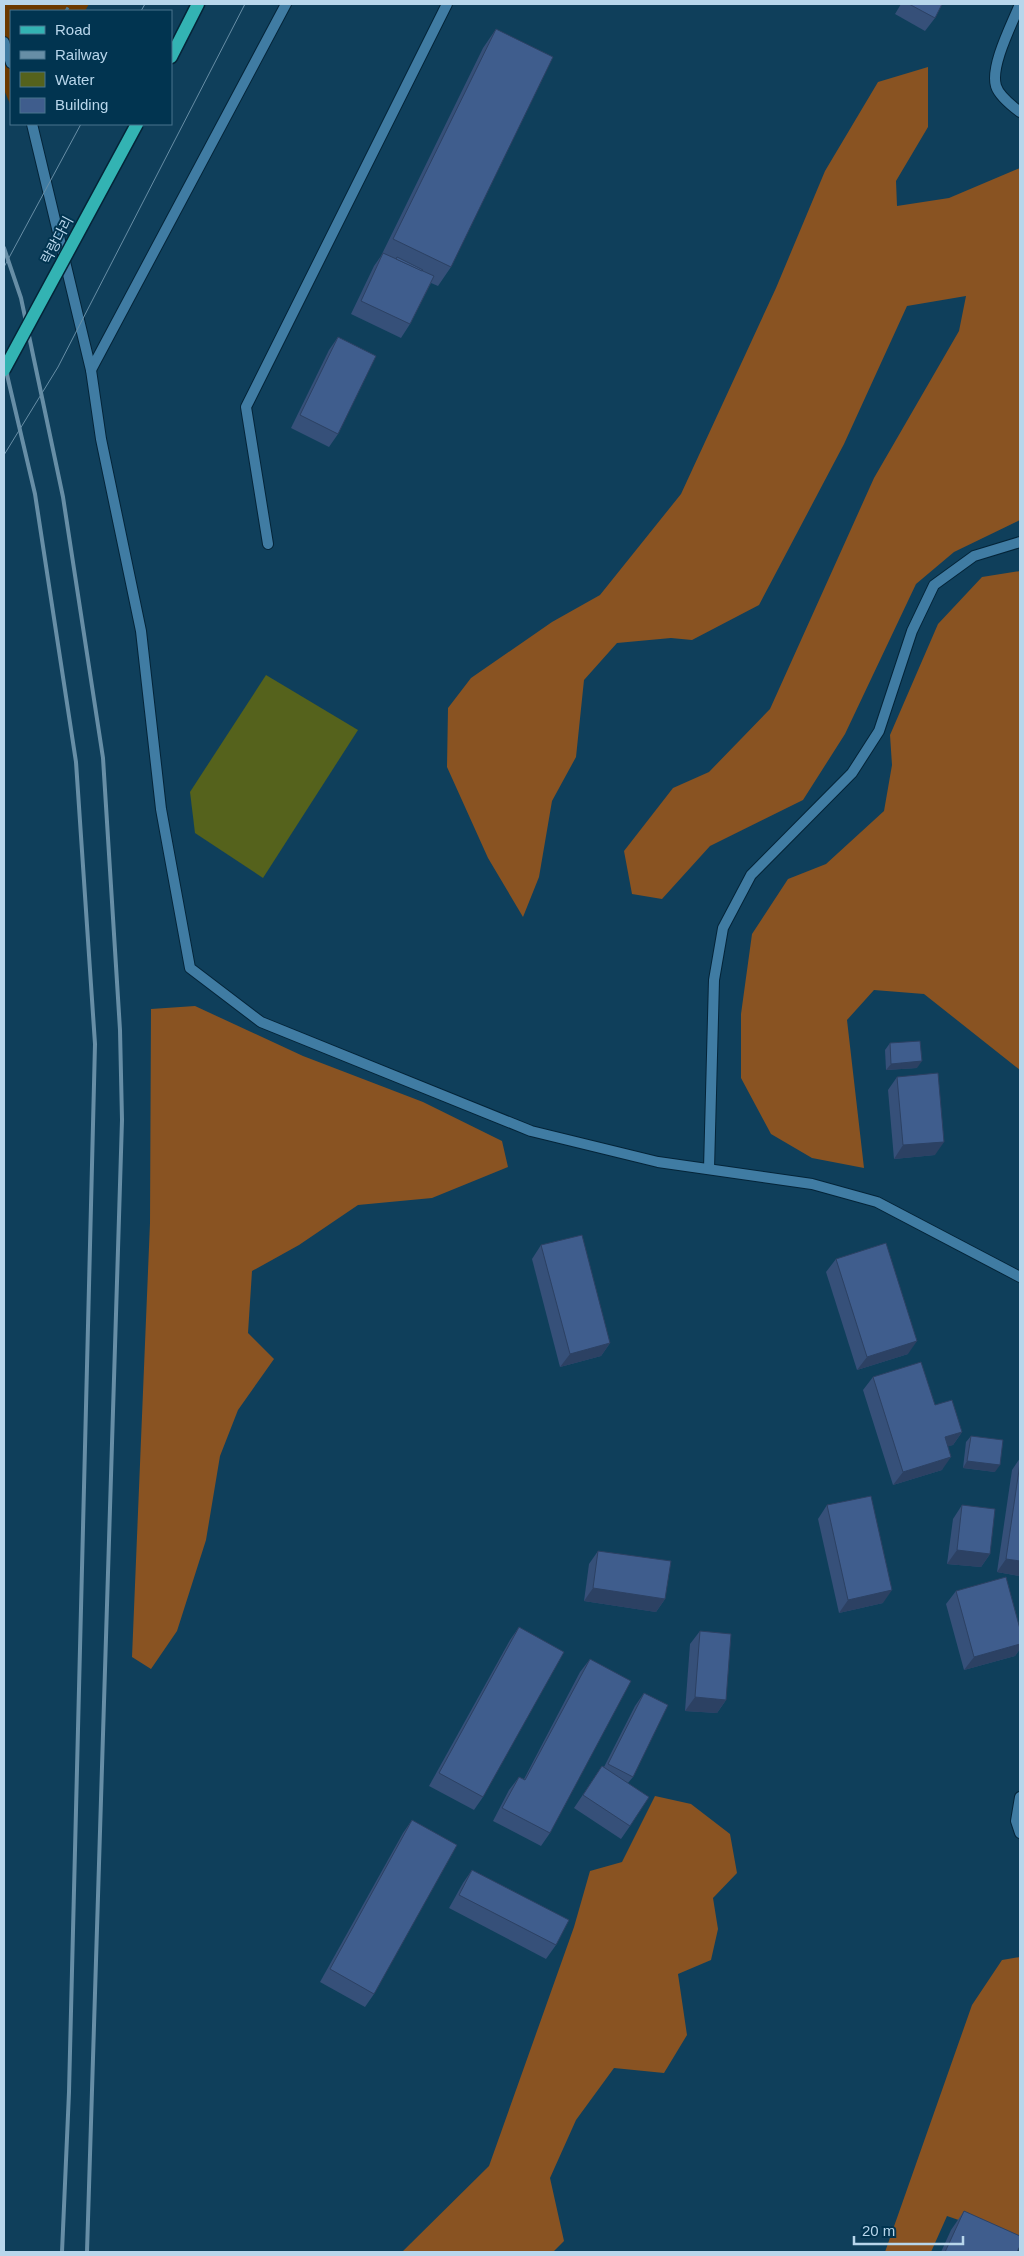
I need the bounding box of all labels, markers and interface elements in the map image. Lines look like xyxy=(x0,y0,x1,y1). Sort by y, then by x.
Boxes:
legend xyxy=(10,10,172,125)
text: Road xyxy=(55,21,91,38)
text: Railway xyxy=(55,46,108,63)
text: Water xyxy=(55,71,94,88)
text: Building xyxy=(55,96,108,113)
street label: 락랑다리 xyxy=(38,213,76,267)
scale bar xyxy=(854,2214,963,2246)
text: 20 m xyxy=(862,2222,895,2239)

